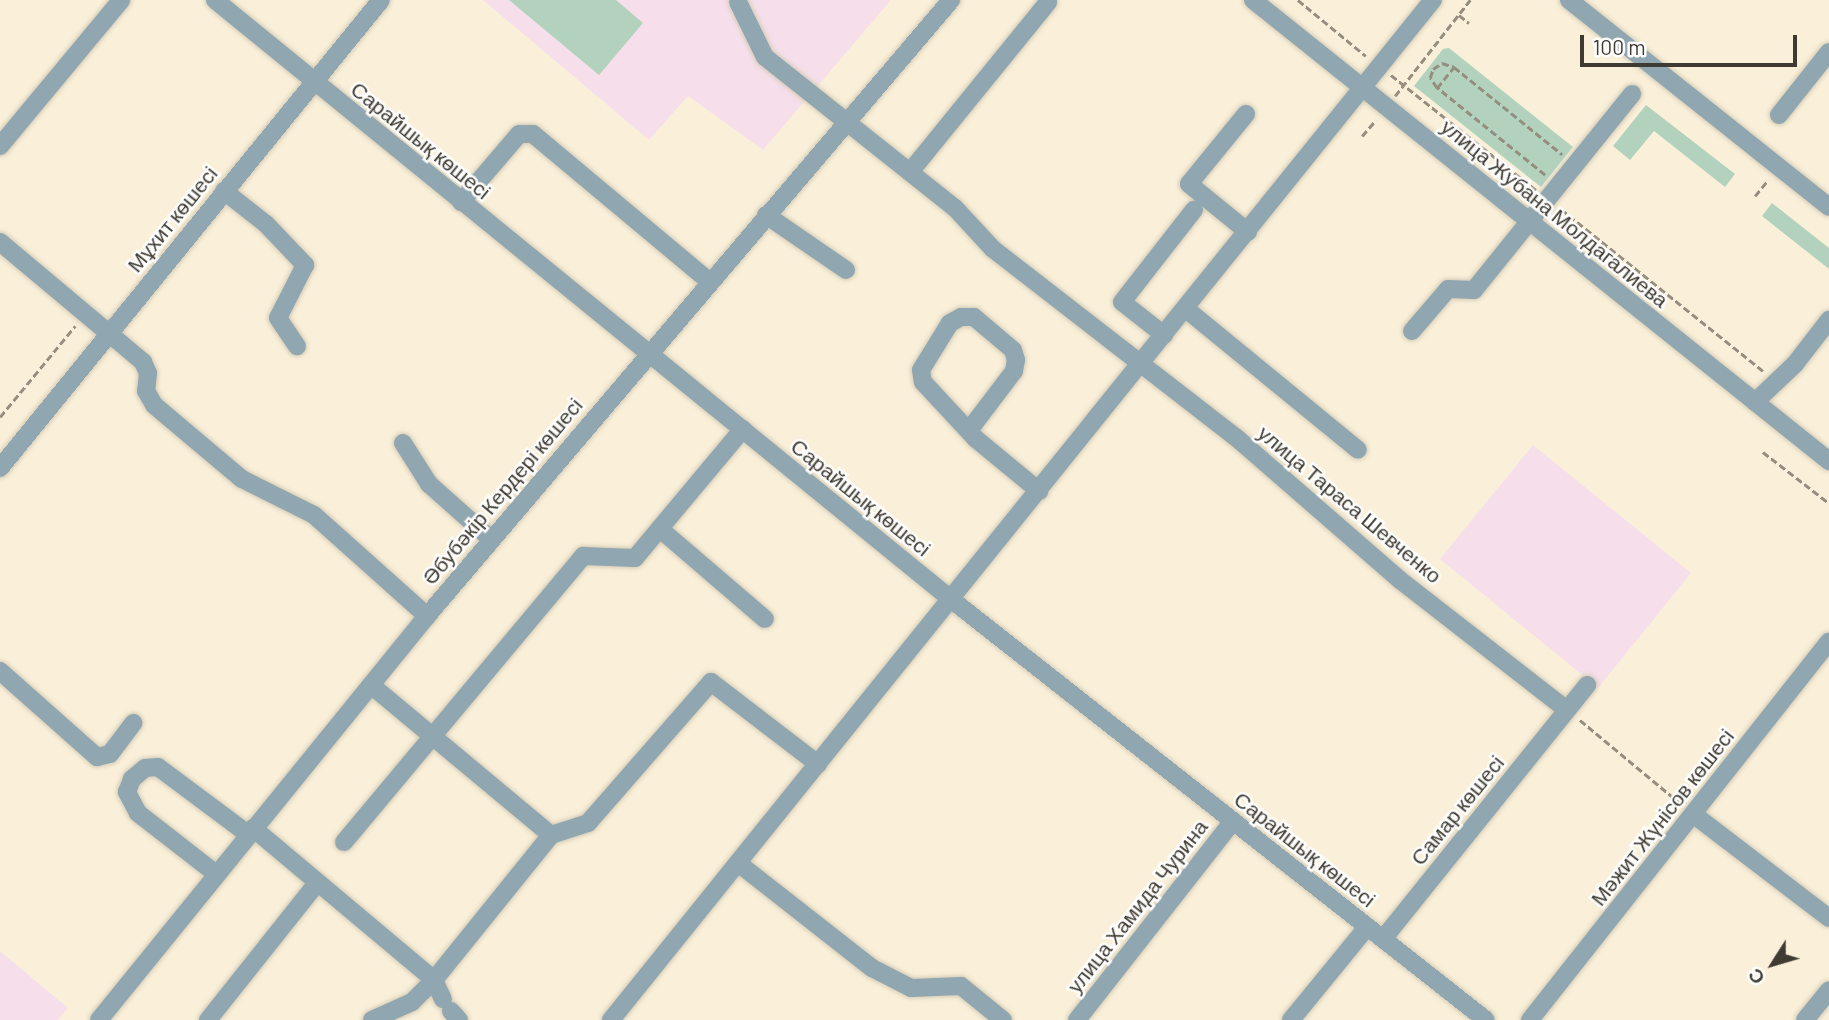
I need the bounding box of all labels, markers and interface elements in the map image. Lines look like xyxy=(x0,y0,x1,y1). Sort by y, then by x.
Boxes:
scale bar xyxy=(1584,21,1801,65)
text: 100 m xyxy=(1593,34,1646,59)
street label: Сарайшық көшесі xyxy=(346,76,496,204)
street label: улица Жубана Молдагалиева xyxy=(1436,114,1674,312)
street label: Мұхит көшесі xyxy=(122,161,222,277)
street label: Әбубәкір Кердері көшесі xyxy=(417,393,587,589)
street label: улица Тараса Шевченко xyxy=(1253,420,1447,588)
street label: Сарайшық көшесі xyxy=(786,433,936,561)
street label: Мәжит Жүнісов көшесі xyxy=(1585,724,1739,910)
street label: Самар көшесі xyxy=(1405,750,1509,870)
street label: Сарайшық көшесі xyxy=(1229,786,1381,912)
street label: улица Хамида Чурина xyxy=(1062,814,1212,998)
north arrow xyxy=(1738,929,1808,999)
text: С xyxy=(1743,965,1769,989)

